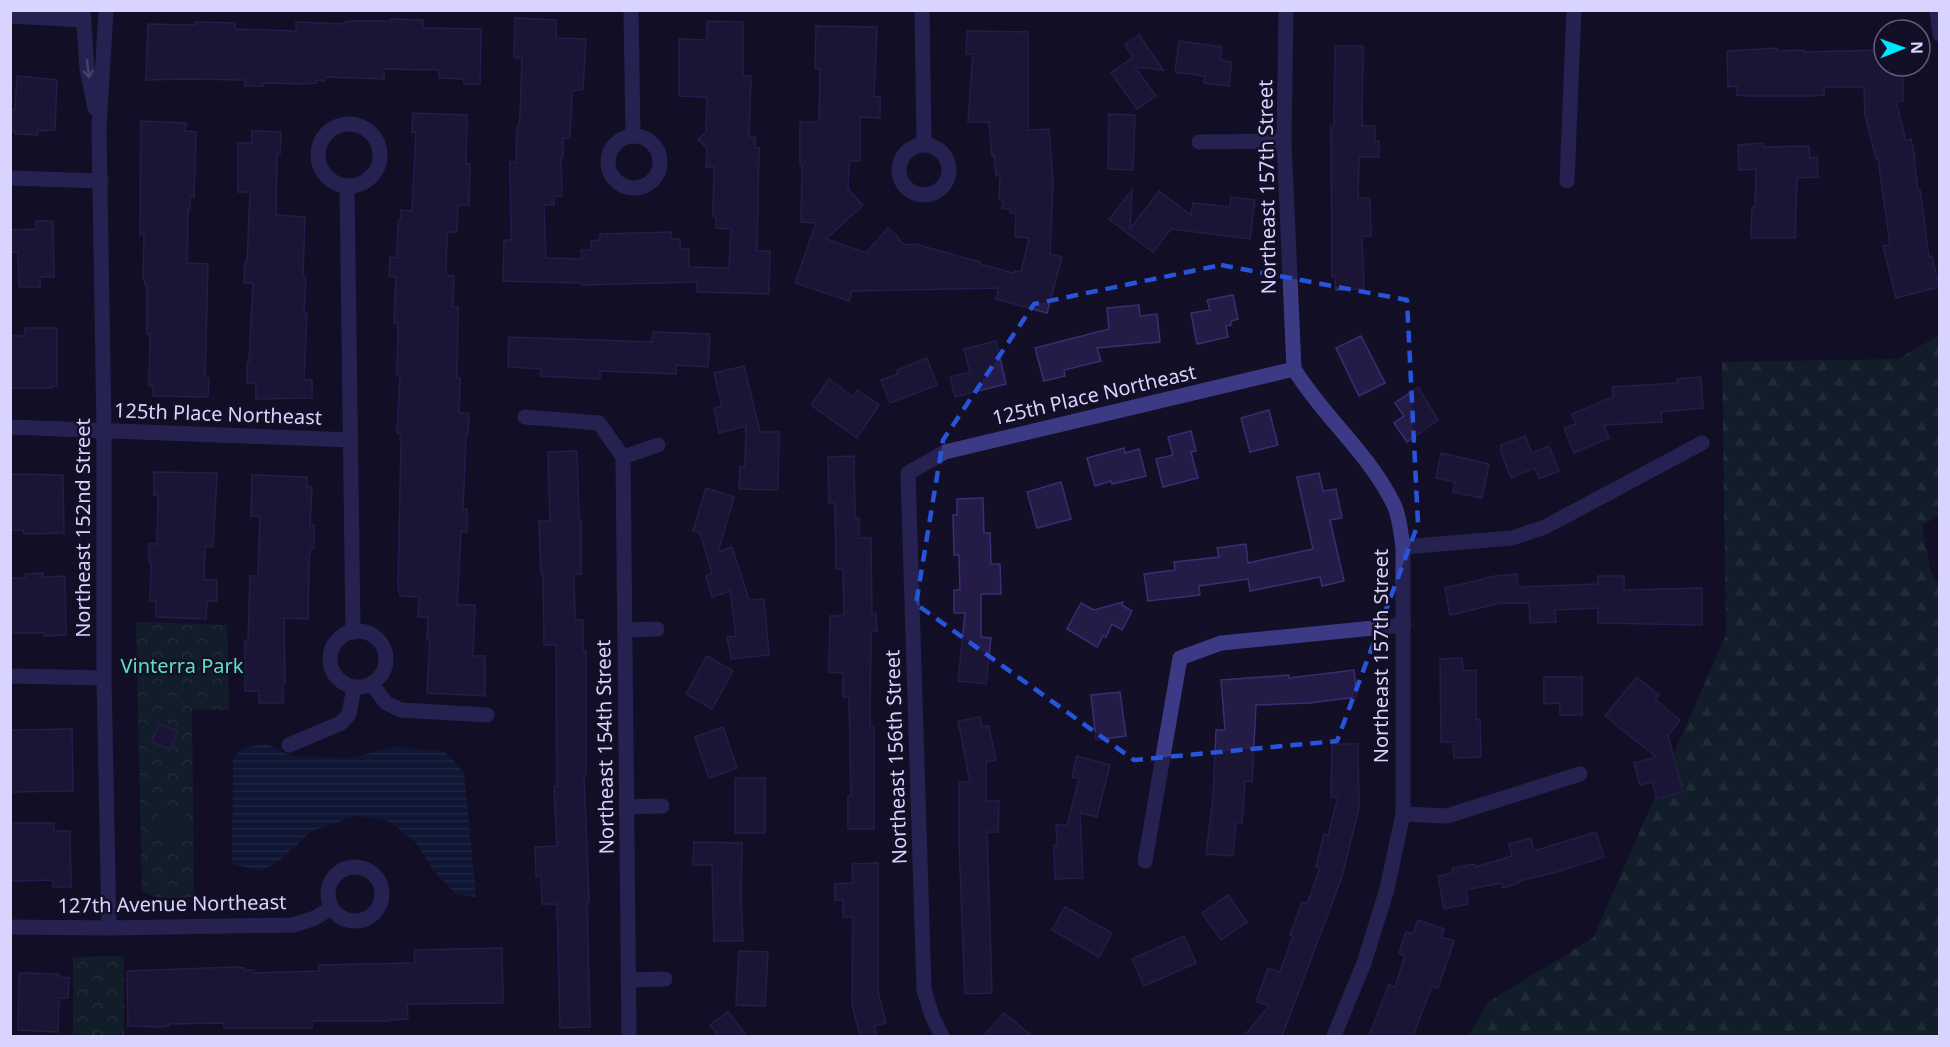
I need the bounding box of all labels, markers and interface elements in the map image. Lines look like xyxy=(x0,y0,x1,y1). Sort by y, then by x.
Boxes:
north arrow xyxy=(1872,18,1932,78)
text: N xyxy=(1906,41,1928,54)
one-way arrow xyxy=(82,58,93,78)
street label: Northeast 157th Street xyxy=(1251,79,1282,295)
street label: 125th Place Northeast xyxy=(989,358,1198,431)
street label: 125th Place Northeast xyxy=(114,396,322,431)
street label: Northeast 152nd Street xyxy=(69,418,96,638)
street label: Northeast 157th Street xyxy=(1367,549,1394,763)
street label: Northeast 154th Street xyxy=(589,639,620,855)
street label: Northeast 156th Street xyxy=(878,649,913,865)
park label: Vinterra Park xyxy=(121,652,244,679)
street label: 127th Avenue Northeast xyxy=(57,888,287,919)

